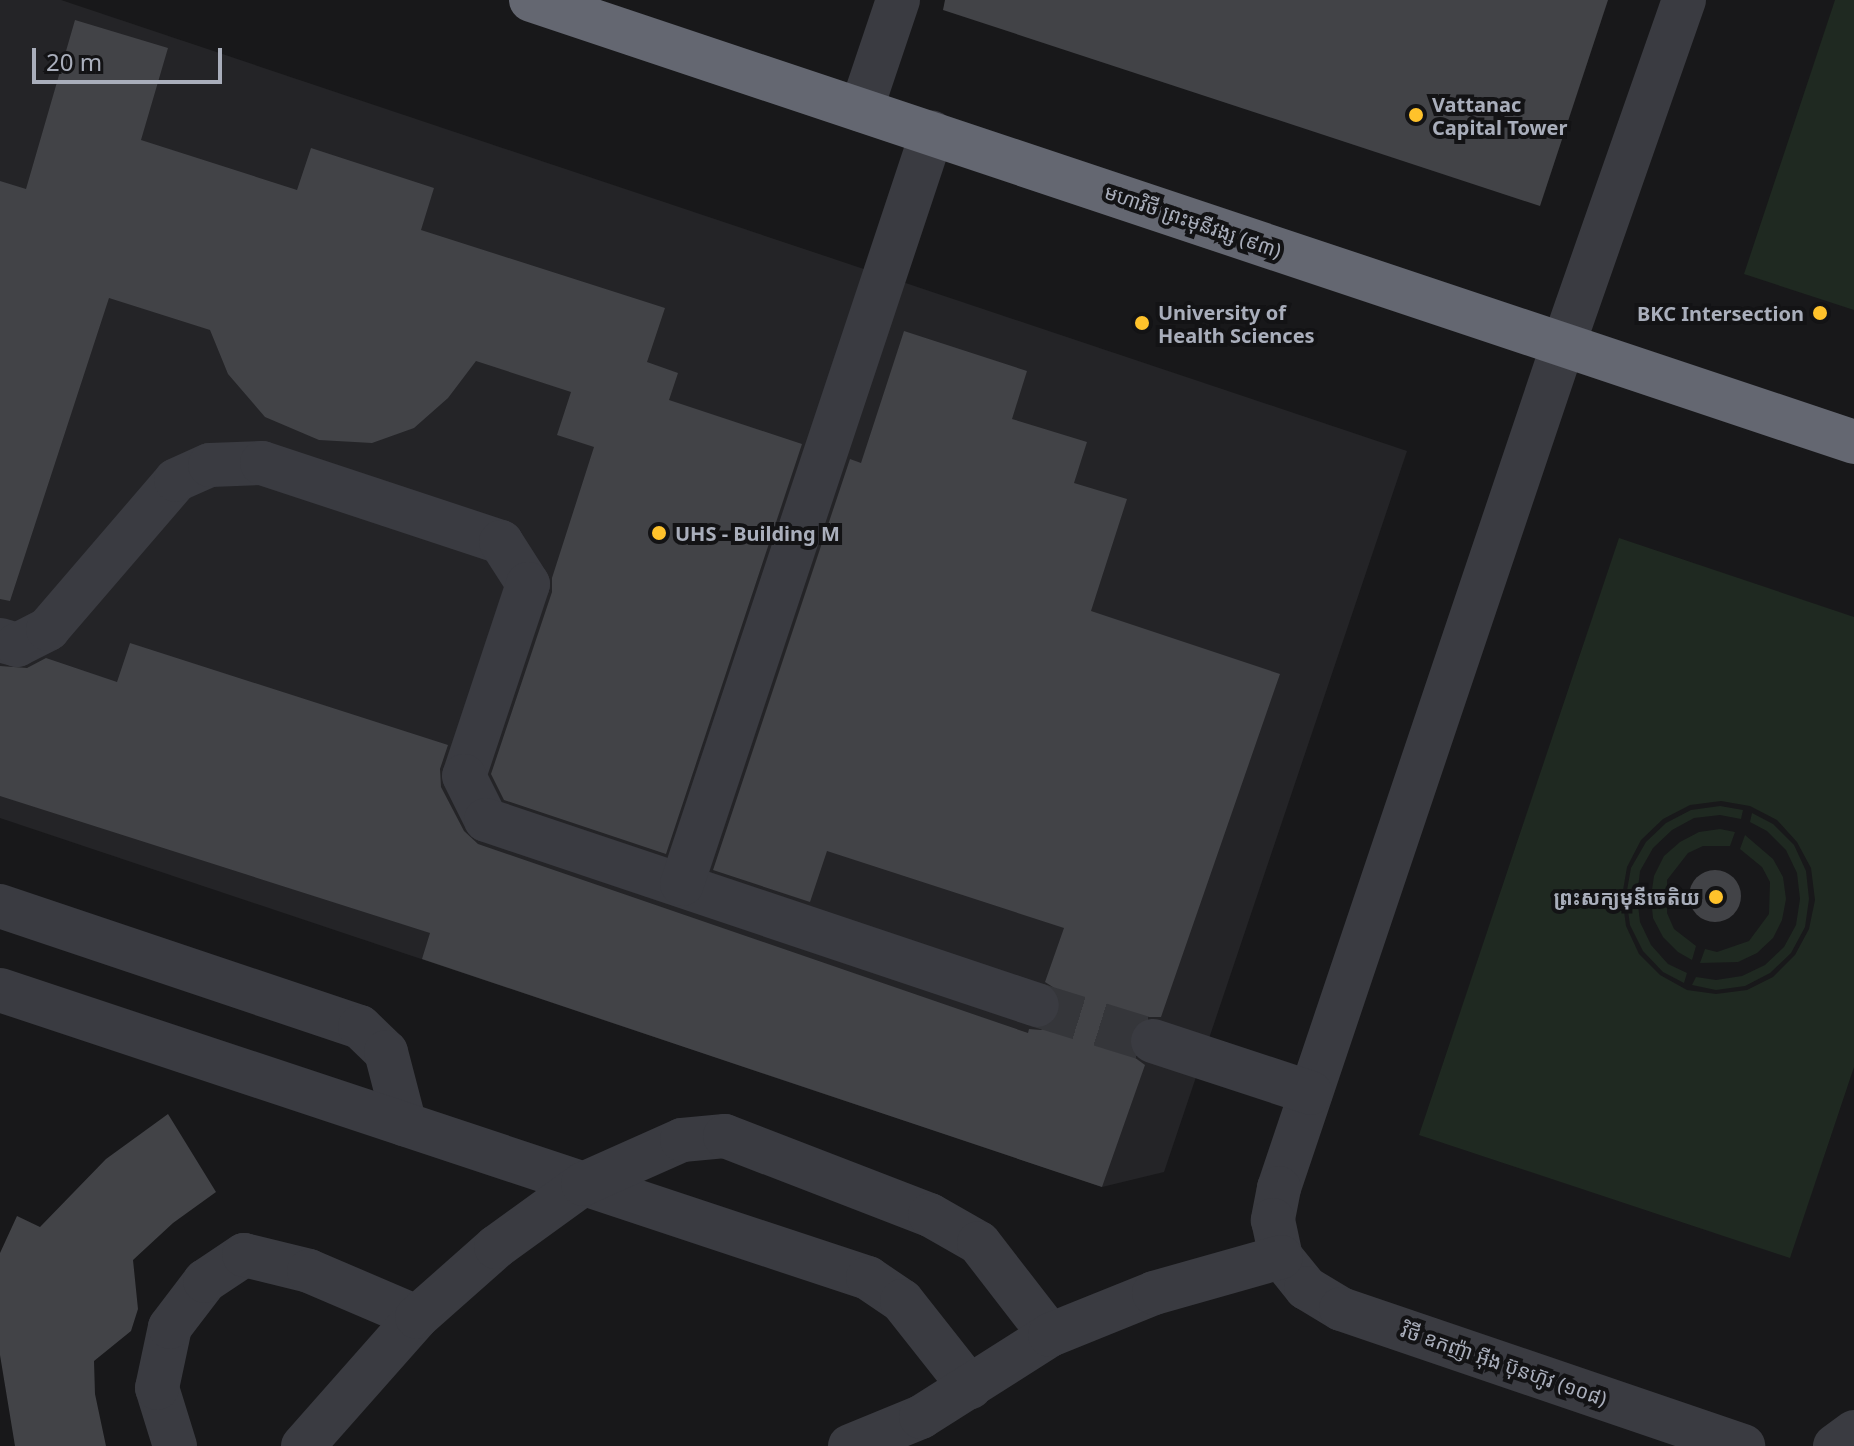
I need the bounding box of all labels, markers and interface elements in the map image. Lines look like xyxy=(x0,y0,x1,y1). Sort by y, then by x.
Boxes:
scale bar xyxy=(36,32,226,82)
text: 20 m xyxy=(46,45,102,78)
place label: Vattanac Capital Tower xyxy=(1432,92,1567,139)
marker: Vattanac Capital Tower xyxy=(1407,106,1425,124)
street label: មហាវិថី ព្រះមុនីវង្ស (៩៣) xyxy=(1101,179,1285,263)
place label: University of Health Sciences xyxy=(1158,300,1315,347)
place label: BKC Intersection xyxy=(1637,301,1804,325)
marker: BKC Intersection xyxy=(1811,304,1829,322)
marker: University of Health Sciences xyxy=(1133,314,1151,332)
place label: UHS - Building M xyxy=(675,521,840,545)
marker: UHS - Building M xyxy=(650,524,668,542)
place label: ព្រះសក្យមុនីចេតិយ xyxy=(1554,885,1700,909)
marker: ព្រះសក្យមុនីចេតិយ xyxy=(1707,888,1725,906)
street label: វិថី ឧកញ៉ា អ៊ីង ប៊ុនហ៊ូវ (១០៨) xyxy=(1398,1317,1610,1411)

